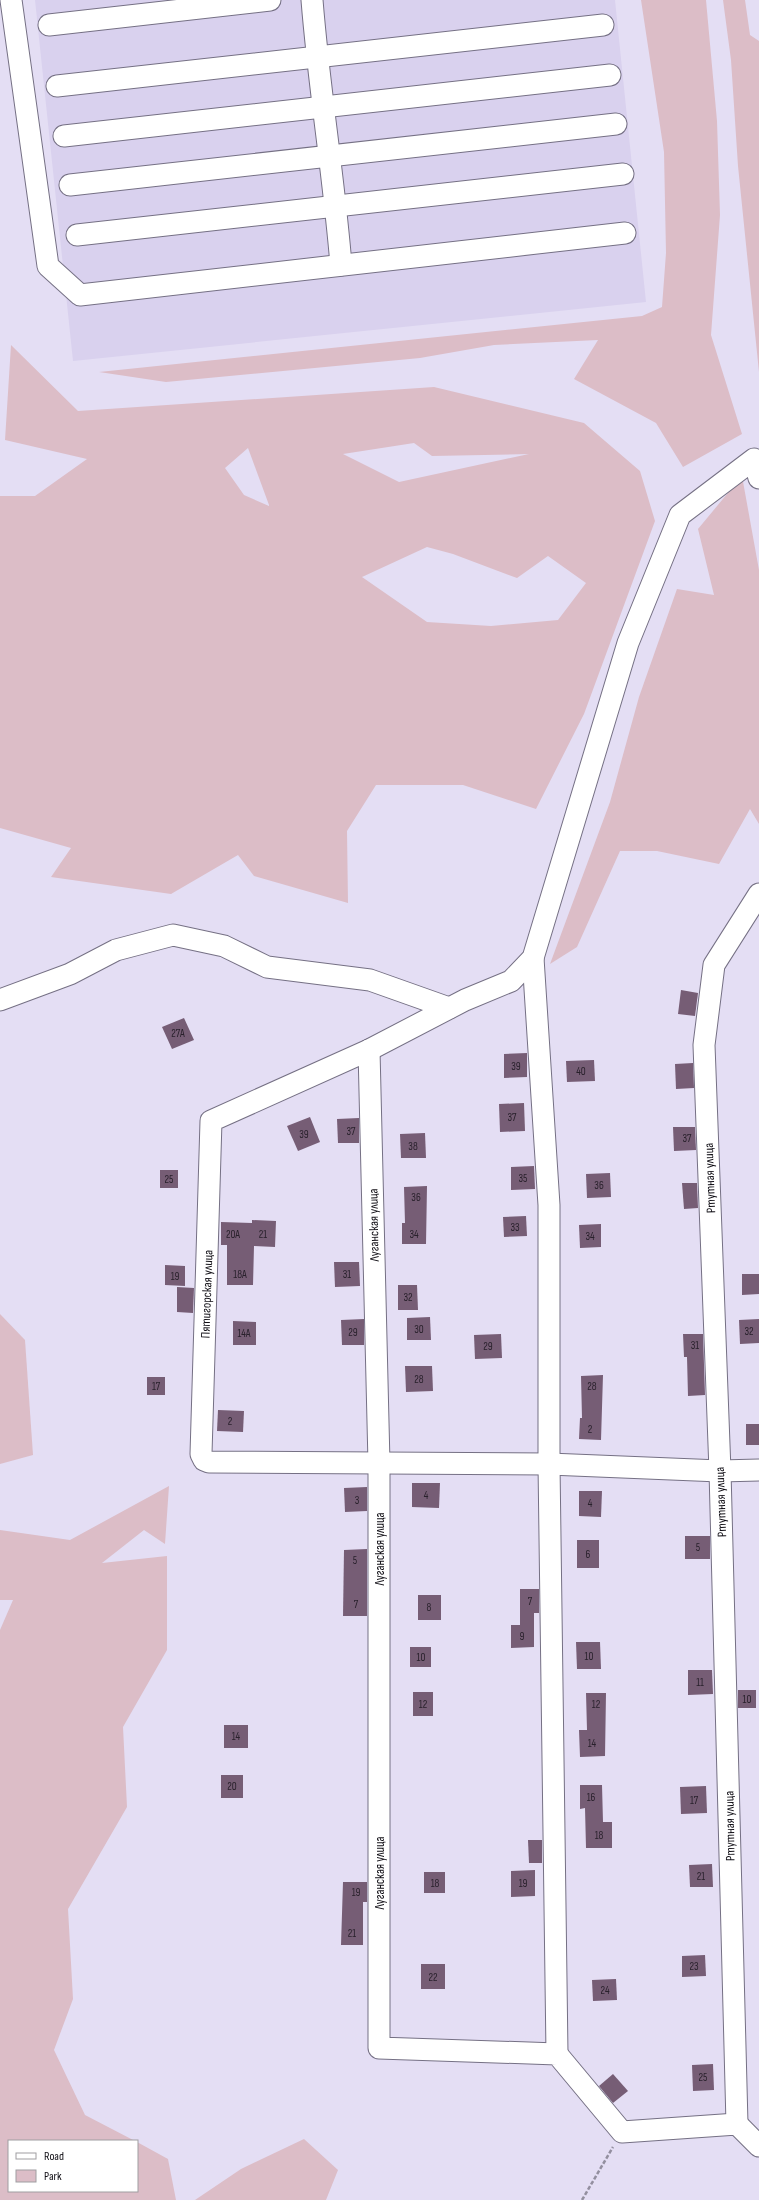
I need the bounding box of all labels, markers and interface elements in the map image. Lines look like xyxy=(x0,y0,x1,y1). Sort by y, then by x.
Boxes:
house number: 27А xyxy=(171,1027,185,1040)
house number: 39 xyxy=(511,1060,521,1073)
house number: 40 xyxy=(576,1065,586,1078)
house number: 37 xyxy=(507,1111,517,1124)
house number: 37 xyxy=(346,1125,356,1138)
house number: 39 xyxy=(299,1128,309,1141)
house number: 37 xyxy=(682,1132,692,1145)
house number: 38 xyxy=(408,1140,418,1153)
street label: Ртутная улица xyxy=(701,1143,719,1213)
house number: 35 xyxy=(518,1172,528,1185)
house number: 25 xyxy=(165,1173,173,1186)
house number: 36 xyxy=(594,1179,604,1192)
street label: Луганская улица xyxy=(365,1188,383,1263)
house number: 36 xyxy=(411,1191,421,1204)
house number: 33 xyxy=(510,1221,520,1234)
house number: 20А xyxy=(226,1228,240,1241)
house number: 21 xyxy=(259,1228,267,1241)
house number: 34 xyxy=(409,1228,419,1241)
house number: 34 xyxy=(585,1230,595,1243)
street label: Пятигорская улица xyxy=(197,1249,217,1339)
house number: 18А xyxy=(233,1268,247,1281)
house number: 31 xyxy=(343,1268,351,1281)
house number: 19 xyxy=(171,1270,179,1283)
house number: 32 xyxy=(403,1291,413,1304)
house number: 30 xyxy=(414,1323,424,1336)
house number: 32 xyxy=(744,1325,754,1338)
house number: 29 xyxy=(348,1326,358,1339)
house number: 14А xyxy=(237,1327,251,1340)
house number: 31 xyxy=(691,1339,699,1352)
house number: 29 xyxy=(483,1340,493,1353)
house number: 28 xyxy=(414,1373,424,1386)
house number: 17 xyxy=(152,1380,161,1393)
house number: 28 xyxy=(587,1380,597,1393)
house number: 2 xyxy=(228,1415,233,1428)
house number: 2 xyxy=(588,1423,593,1436)
street label: Ртутная улица xyxy=(712,1467,730,1537)
house number: 4 xyxy=(424,1489,429,1502)
house number: 3 xyxy=(355,1494,360,1507)
house number: 4 xyxy=(588,1497,593,1510)
street label: Луганская улица xyxy=(372,1513,388,1586)
house number: 5 xyxy=(696,1541,700,1554)
house number: 6 xyxy=(586,1548,591,1561)
house number: 5 xyxy=(353,1554,357,1567)
house number: 7 xyxy=(528,1595,533,1608)
house number: 7 xyxy=(354,1598,359,1611)
house number: 8 xyxy=(427,1601,432,1614)
house number: 9 xyxy=(520,1630,525,1643)
house number: 10 xyxy=(585,1650,593,1663)
house number: 10 xyxy=(417,1651,425,1664)
house number: 11 xyxy=(696,1676,704,1689)
house number: 10 xyxy=(743,1693,751,1706)
house number: 12 xyxy=(419,1698,428,1711)
house number: 12 xyxy=(592,1698,601,1711)
house number: 14 xyxy=(232,1730,241,1743)
house number: 14 xyxy=(588,1737,597,1750)
house number: 20 xyxy=(227,1780,237,1793)
house number: 16 xyxy=(587,1791,596,1804)
street label: Ртутная улица xyxy=(721,1791,739,1861)
house number: 17 xyxy=(690,1794,699,1807)
house number: 18 xyxy=(595,1829,604,1842)
street label: Луганская улица xyxy=(372,1837,388,1910)
house number: 21 xyxy=(697,1870,705,1883)
house number: 18 xyxy=(431,1877,440,1890)
house number: 19 xyxy=(519,1877,527,1890)
house number: 19 xyxy=(352,1886,360,1899)
house number: 21 xyxy=(348,1927,356,1940)
house number: 23 xyxy=(689,1960,699,1973)
house number: 22 xyxy=(428,1971,438,1984)
house number: 24 xyxy=(600,1984,610,1997)
house number: 25 xyxy=(699,2071,707,2084)
legend xyxy=(8,2140,138,2192)
text: Road xyxy=(44,2149,64,2164)
text: Park xyxy=(44,2169,62,2184)

